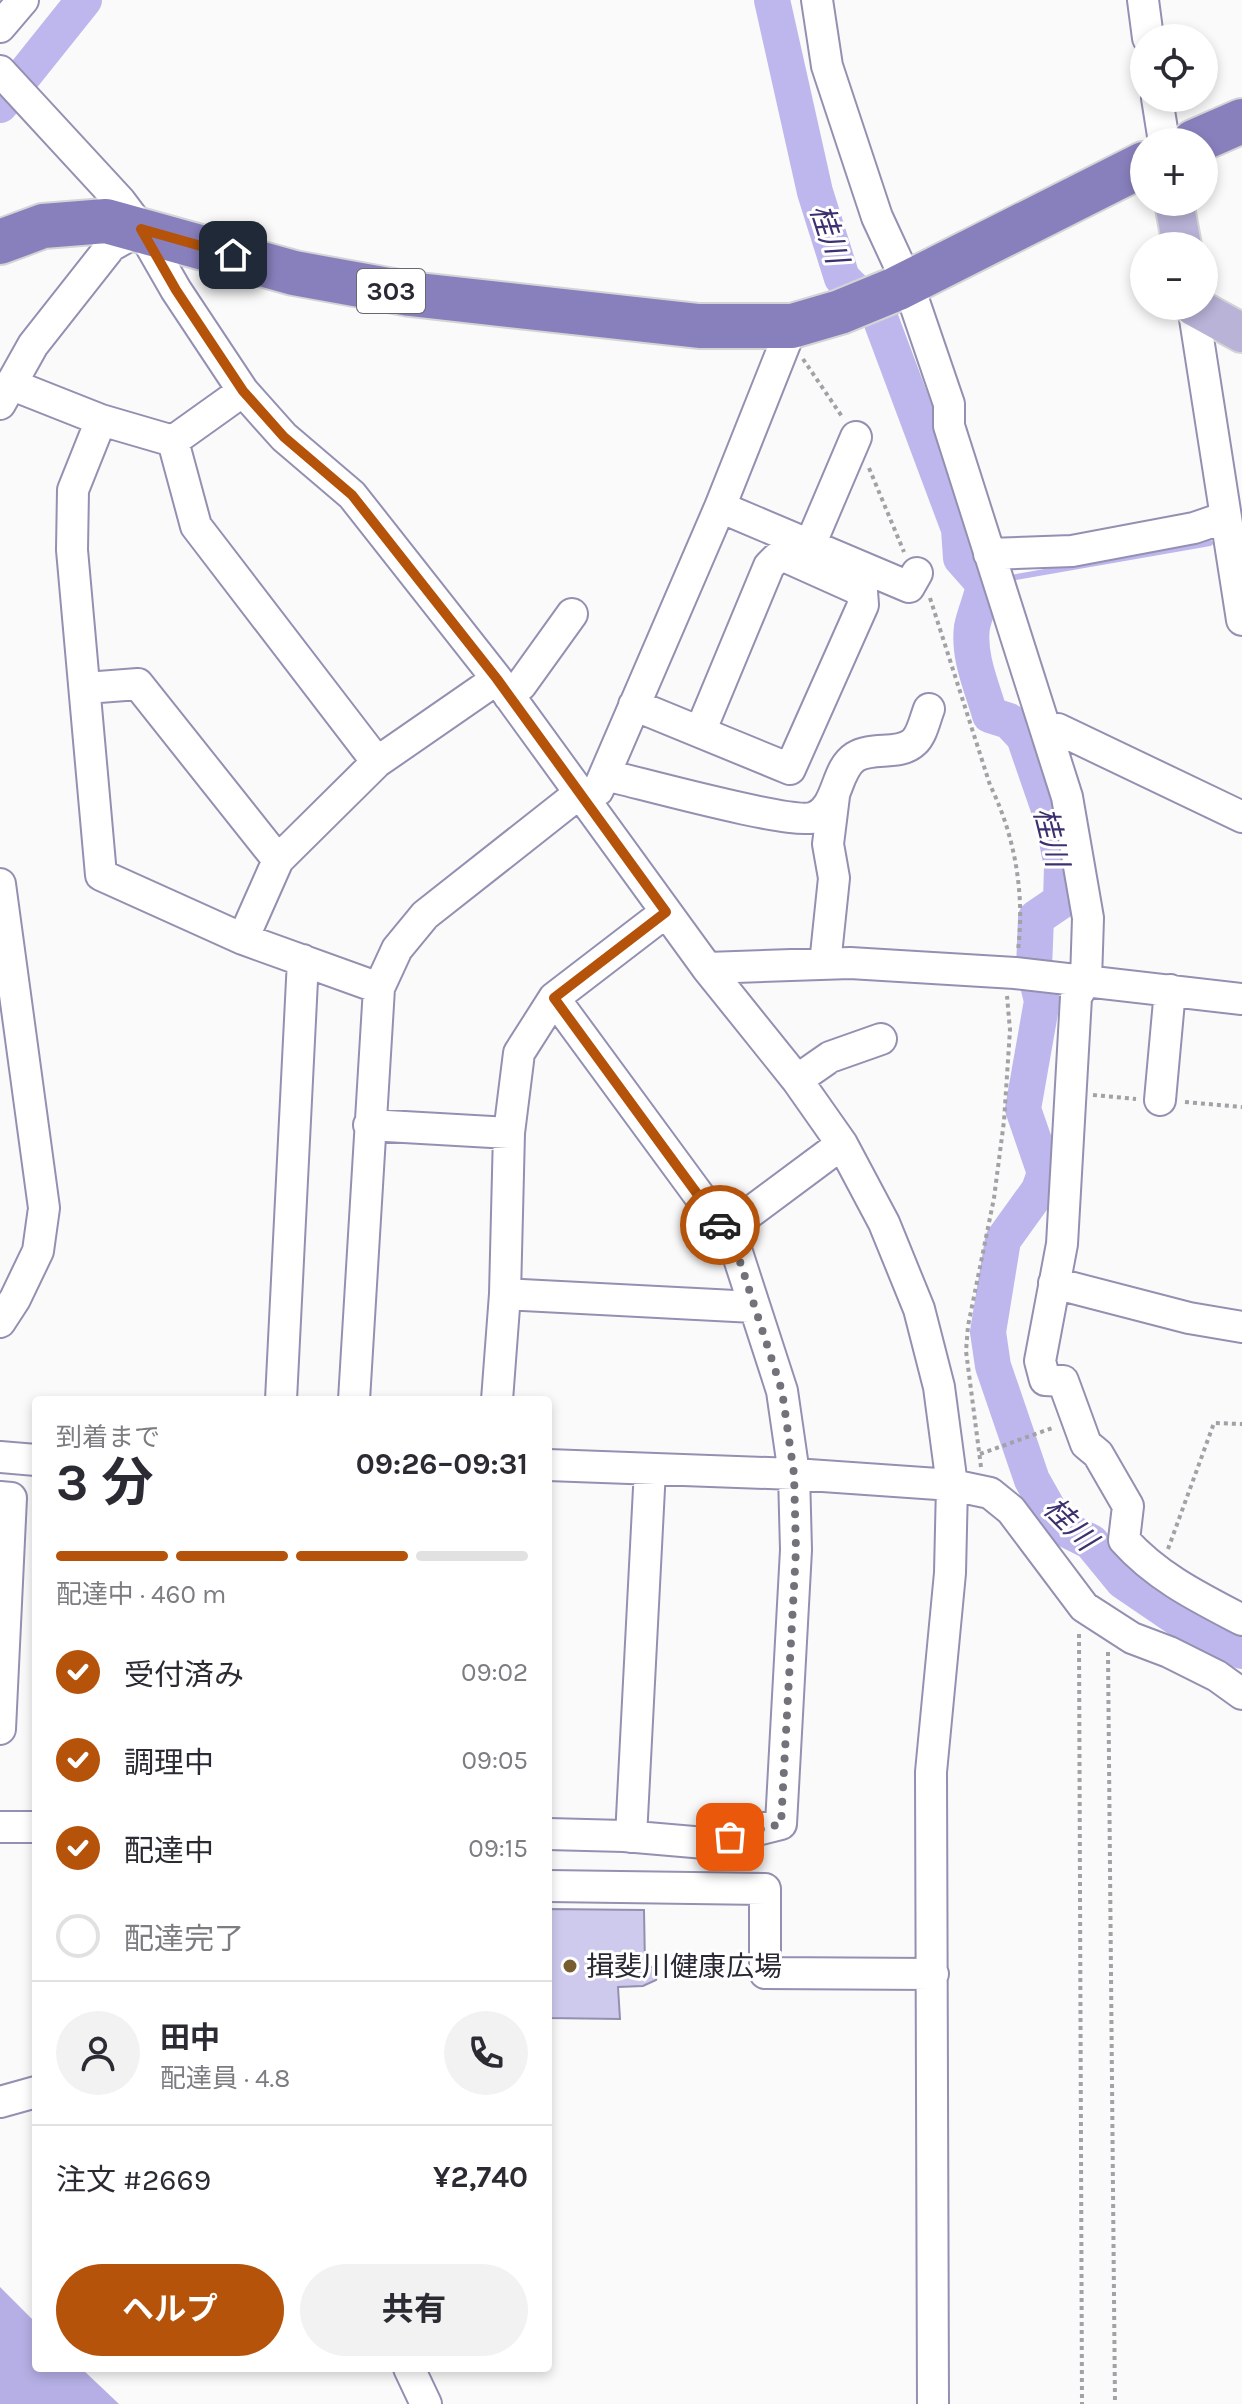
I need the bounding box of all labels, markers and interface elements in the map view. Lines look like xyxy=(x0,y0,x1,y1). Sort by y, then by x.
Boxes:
map controls xyxy=(1130,24,1218,320)
button: locate xyxy=(1130,24,1218,112)
button: + xyxy=(1130,128,1218,216)
water label: 桂川 xyxy=(803,200,856,271)
pin xyxy=(199,221,267,289)
button: − xyxy=(1130,232,1218,320)
icon: home xyxy=(211,233,255,277)
road number: 303 xyxy=(357,269,425,313)
water label: 桂川 xyxy=(1026,804,1076,873)
courier xyxy=(680,1185,760,1265)
icon: car xyxy=(698,1203,742,1247)
text: 到着まで xyxy=(56,1422,160,1453)
text: 09:26–09:31 xyxy=(356,1446,528,1482)
text: 3 分 xyxy=(56,1452,154,1513)
water label: 桂川 xyxy=(1036,1490,1106,1560)
text: 配達中 · 460 m xyxy=(56,1579,226,1610)
icon: check xyxy=(56,1650,100,1694)
text: 受付済み xyxy=(124,1657,244,1693)
text: 09:02 xyxy=(461,1657,528,1688)
icon: check xyxy=(56,1738,100,1782)
text: 調理中 xyxy=(124,1745,214,1781)
text: 09:05 xyxy=(461,1745,528,1776)
pin xyxy=(696,1803,764,1871)
icon: bag xyxy=(708,1815,752,1859)
icon: check xyxy=(56,1826,100,1870)
text: 配達中 xyxy=(124,1833,214,1869)
text: 09:15 xyxy=(468,1833,528,1864)
text: 配達完了 xyxy=(124,1921,244,1957)
place label: 揖斐川健康広場 xyxy=(586,1950,782,1983)
marker: 揖斐川健康広場 xyxy=(561,1957,579,1975)
button: person xyxy=(56,2011,140,2095)
button: phone xyxy=(444,2011,528,2095)
text: 田中 xyxy=(160,2020,220,2056)
text: 配達員 · 4.8 xyxy=(160,2063,290,2094)
text: ¥2,740 xyxy=(433,2159,528,2195)
text: 注文 #2669 xyxy=(56,2162,211,2198)
button: ヘルプ xyxy=(56,2264,284,2356)
button: 共有 xyxy=(300,2264,528,2356)

